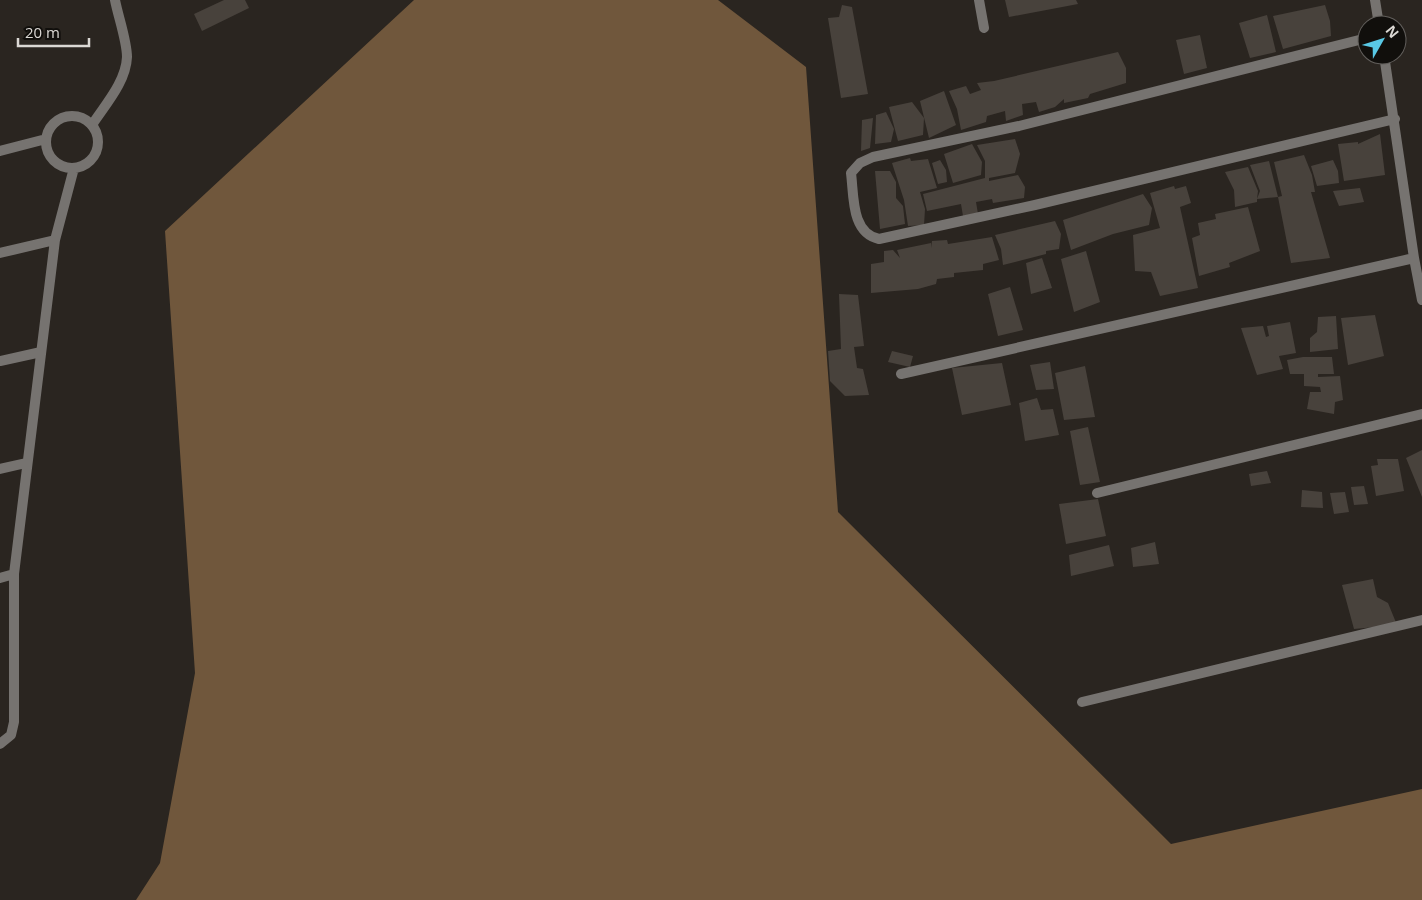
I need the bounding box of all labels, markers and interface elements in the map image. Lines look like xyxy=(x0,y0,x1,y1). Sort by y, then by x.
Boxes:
scale bar xyxy=(18,15,89,47)
north arrow xyxy=(1357,15,1407,65)
text: N xyxy=(1382,21,1403,42)
text: 20 m xyxy=(25,22,60,42)

